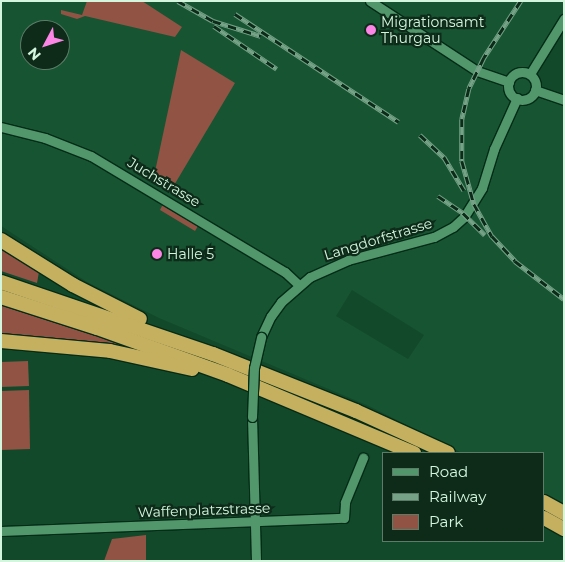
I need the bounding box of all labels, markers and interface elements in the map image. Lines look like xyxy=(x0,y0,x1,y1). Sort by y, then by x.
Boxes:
place label: Migrationsamt Thurgau xyxy=(381,14,484,46)
north arrow xyxy=(20,20,70,70)
marker: Migrationsamt Thurgau xyxy=(365,24,377,36)
text: N xyxy=(24,44,45,64)
street label: Juchstrasse xyxy=(125,154,203,210)
street label: Langdorfstrasse xyxy=(322,215,434,263)
place label: Halle 5 xyxy=(167,246,214,262)
marker: Halle 5 xyxy=(151,248,163,260)
legend xyxy=(382,452,545,542)
text: Road xyxy=(429,462,468,481)
text: Railway xyxy=(429,487,486,506)
street label: Waffenplatzstrasse xyxy=(137,499,271,521)
text: Park xyxy=(429,512,463,531)

